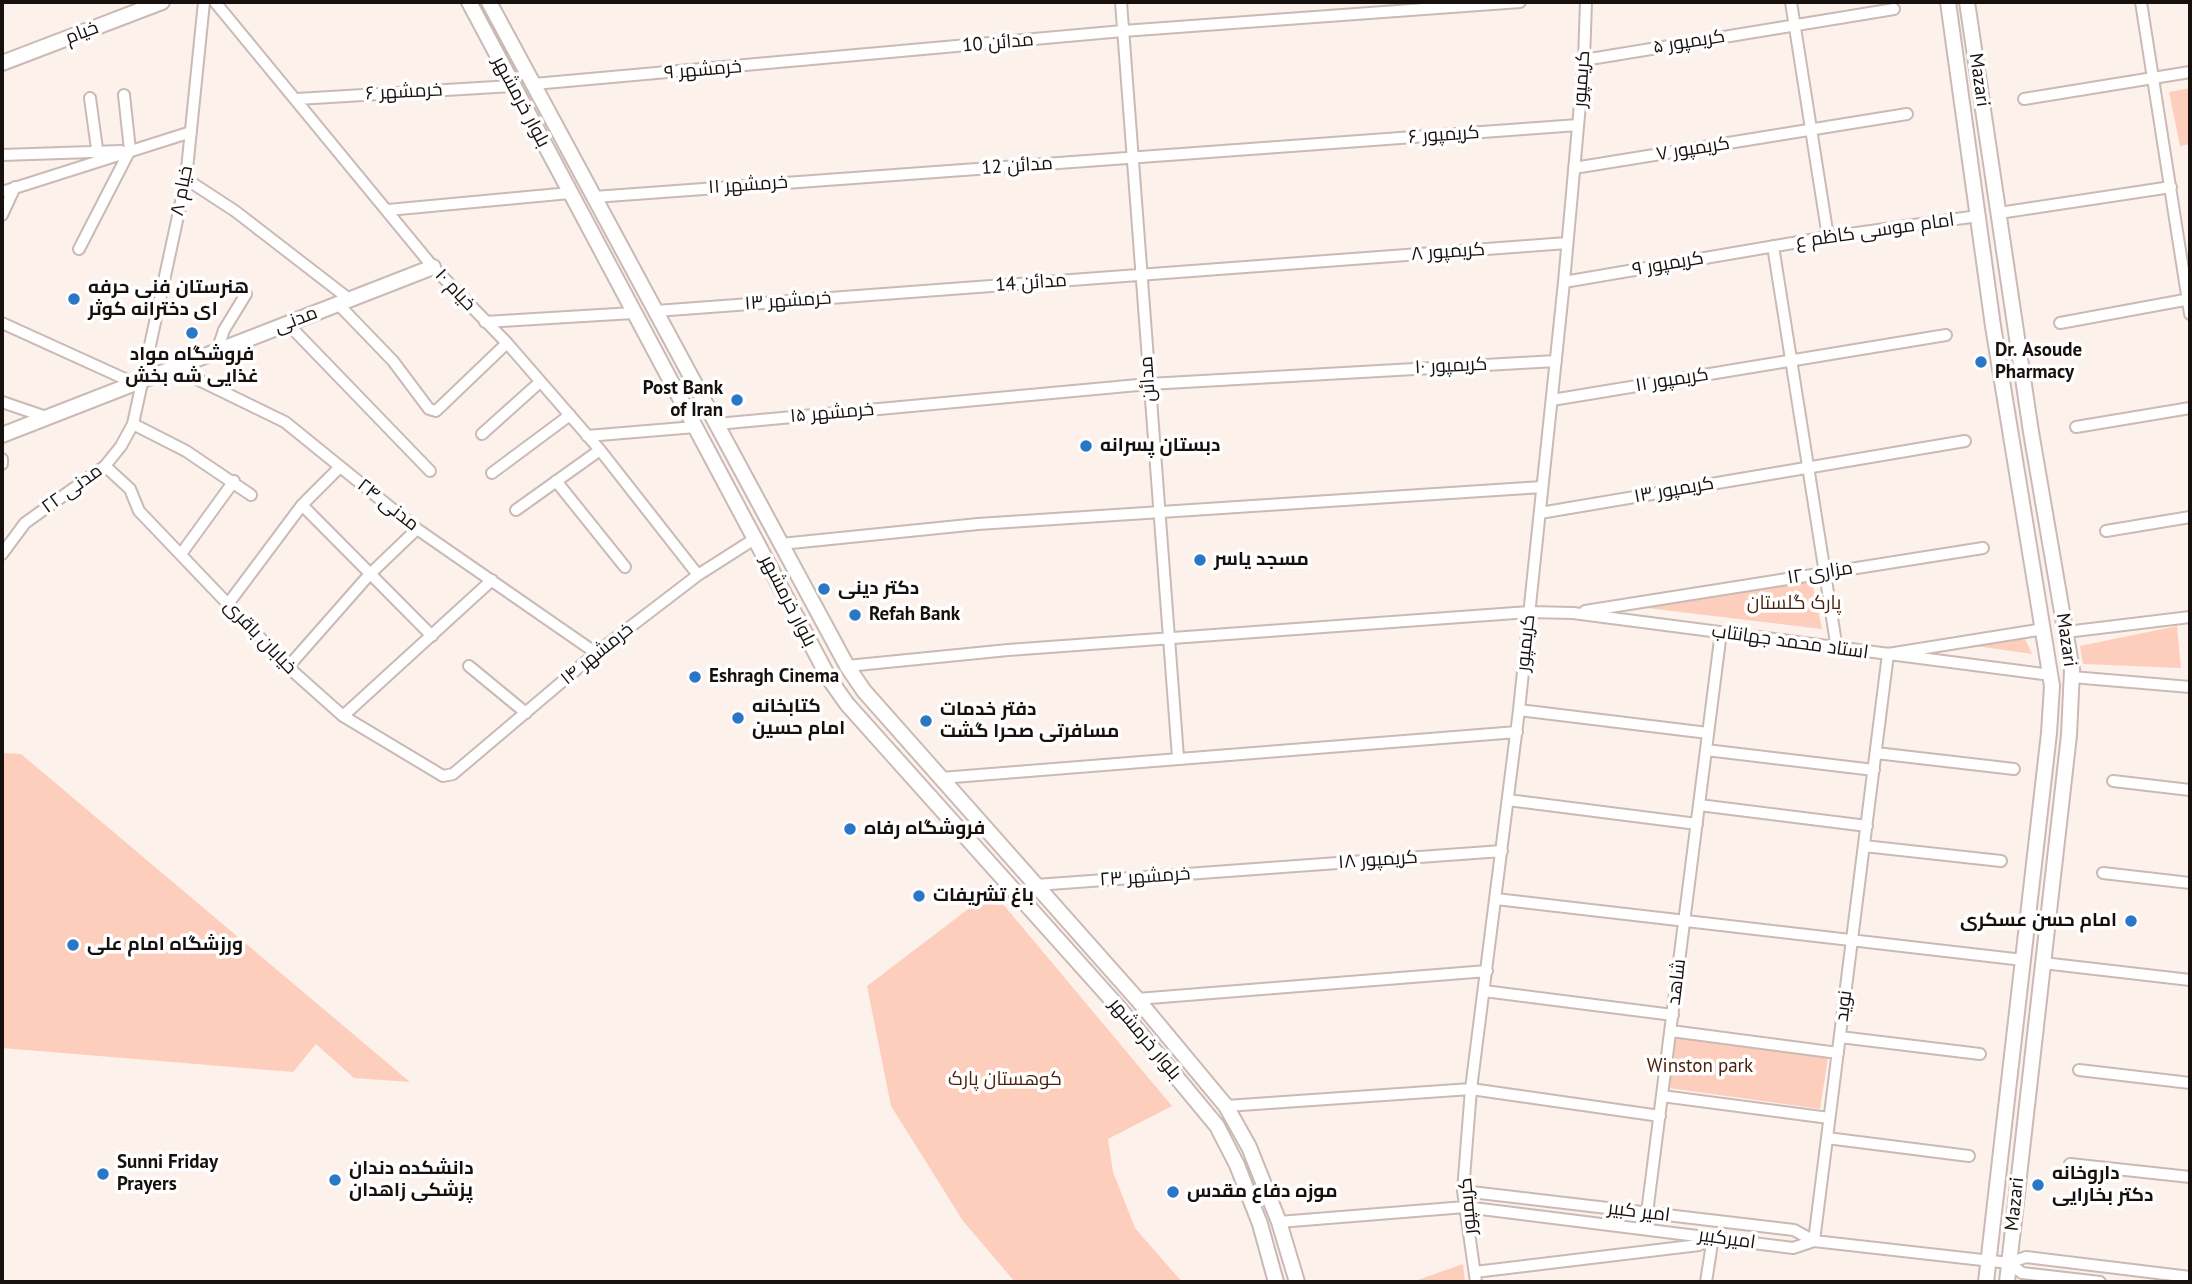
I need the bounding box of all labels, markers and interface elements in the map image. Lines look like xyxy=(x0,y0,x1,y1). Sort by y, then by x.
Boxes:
street label: خیام xyxy=(62,16,102,50)
street label: کریمپور ۵ xyxy=(1651,25,1727,59)
street label: مدائن 10 xyxy=(961,29,1035,57)
street label: کریمپور xyxy=(1569,50,1595,108)
street label: بلوار خرمشهر xyxy=(487,52,555,152)
street label: Mazari xyxy=(1964,52,1994,108)
street label: خرمشهر ۹ xyxy=(663,55,743,85)
street label: خرمشهر ۶ xyxy=(365,79,443,105)
street label: کریمپور ۶ xyxy=(1408,121,1480,149)
street label: کریمپور ۷ xyxy=(1655,132,1731,166)
street label: مدائن 12 xyxy=(980,152,1054,180)
street label: خیام ۸ xyxy=(166,164,198,218)
street label: خرمشهر ۱۱ xyxy=(707,171,789,199)
street label: امام موسی کاظم ع xyxy=(1794,209,1956,253)
street label: کریمپور ۸ xyxy=(1410,238,1486,266)
street label: کریمپور ۹ xyxy=(1631,247,1705,281)
street label: خیام ۱۰ xyxy=(430,264,480,316)
street label: مدائن 14 xyxy=(994,269,1068,297)
place label: هنرستان فنی حرفه ای دخترانه کوثر xyxy=(88,277,249,321)
street label: خرمشهر ۱۳ xyxy=(744,287,832,315)
marker: هنرستان فنی حرفه ای دخترانه کوثر xyxy=(66,291,82,307)
street label: مدنی xyxy=(271,301,321,339)
marker: فروشگاه مواد غذایی شه بخش xyxy=(184,325,200,341)
place label: Dr. Asoude Pharmacy xyxy=(1995,340,2082,384)
place label: فروشگاه مواد غذایی شه بخش xyxy=(125,344,259,388)
street label: کریمپور ۱۰ xyxy=(1414,353,1488,379)
marker: Dr. Asoude Pharmacy xyxy=(1973,354,1989,370)
street label: مدائن xyxy=(1135,355,1161,403)
street label: کریمپور ۱۱ xyxy=(1634,363,1710,397)
place label: Post Bank of Iran xyxy=(643,378,723,422)
marker: Post Bank of Iran xyxy=(729,392,745,408)
street label: خرمشهر ۱۵ xyxy=(789,398,875,428)
place label: دبستان پسرانه xyxy=(1100,435,1220,457)
marker: دبستان پسرانه xyxy=(1078,438,1094,454)
street label: مدنی ۲۲ xyxy=(37,459,107,519)
street label: کریمپور ۱۳ xyxy=(1632,472,1716,508)
street label: مدنی ۲۴ xyxy=(353,474,423,536)
place label: مسجد یاسر xyxy=(1214,549,1309,571)
street label: بلوار خرمشهر xyxy=(755,551,821,651)
marker: مسجد یاسر xyxy=(1192,552,1208,568)
street label: مزاری ۱۲ xyxy=(1786,557,1854,589)
place label: دکتر دینی xyxy=(838,578,919,600)
marker: دکتر دینی xyxy=(816,581,832,597)
park label: پارک گلستان xyxy=(1747,593,1841,615)
street label: خیابان باقری xyxy=(219,595,301,679)
place label: Refah Bank xyxy=(869,604,960,626)
marker: Refah Bank xyxy=(847,607,863,623)
street label: Mazari xyxy=(2051,612,2081,668)
street label: کریمپور xyxy=(1512,613,1540,673)
street label: خرمشهر ۱۴ xyxy=(556,618,638,690)
street label: استاد محمد جهانتاب xyxy=(1710,620,1870,664)
place label: Eshragh Cinema xyxy=(709,666,839,688)
marker: Eshragh Cinema xyxy=(687,669,703,685)
place label: کتابخانه امام حسین xyxy=(752,696,845,740)
place label: دفتر خدمات مسافرتی صحرا گشت xyxy=(940,699,1119,743)
marker: کتابخانه امام حسین xyxy=(730,710,746,726)
marker: دفتر خدمات مسافرتی صحرا گشت xyxy=(918,713,934,729)
place label: فروشگاه رفاه xyxy=(864,818,985,840)
marker: فروشگاه رفاه xyxy=(842,821,858,837)
street label: کریمپور ۱۸ xyxy=(1337,846,1419,874)
street label: خرمشهر ۲۳ xyxy=(1099,862,1191,892)
place label: باغ تشریفات xyxy=(933,885,1034,907)
marker: باغ تشریفات xyxy=(911,888,927,904)
place label: امام حسن عسکری xyxy=(1960,910,2117,932)
marker: امام حسن عسکری xyxy=(2123,913,2139,929)
place label: ورزشگاه امام علی xyxy=(87,934,243,956)
marker: ورزشگاه امام علی xyxy=(65,937,81,953)
street label: شاهد xyxy=(1663,957,1691,1007)
street label: نوید xyxy=(1831,989,1857,1023)
street label: بلوار خرمشهر xyxy=(1104,993,1186,1085)
park label: Winston park xyxy=(1647,1056,1753,1078)
park label: کوهستان پارک xyxy=(948,1069,1062,1091)
place label: Sunni Friday Prayers xyxy=(117,1152,218,1196)
place label: دانشکده دندان پزشکی زاهدان xyxy=(349,1158,474,1202)
place label: داروخانه دکتر بخارایی xyxy=(2052,1163,2154,1207)
marker: Sunni Friday Prayers xyxy=(95,1166,111,1182)
marker: دانشکده دندان پزشکی زاهدان xyxy=(327,1172,343,1188)
street label: Mazari xyxy=(2001,1176,2029,1232)
street label: کریمپور xyxy=(1454,1177,1482,1235)
marker: داروخانه دکتر بخارایی xyxy=(2030,1177,2046,1193)
place label: موزه دفاع مقدس xyxy=(1187,1181,1338,1203)
marker: موزه دفاع مقدس xyxy=(1165,1184,1181,1200)
street label: امیر کبیر xyxy=(1607,1197,1671,1227)
street label: امیرکبیر xyxy=(1697,1224,1757,1254)

